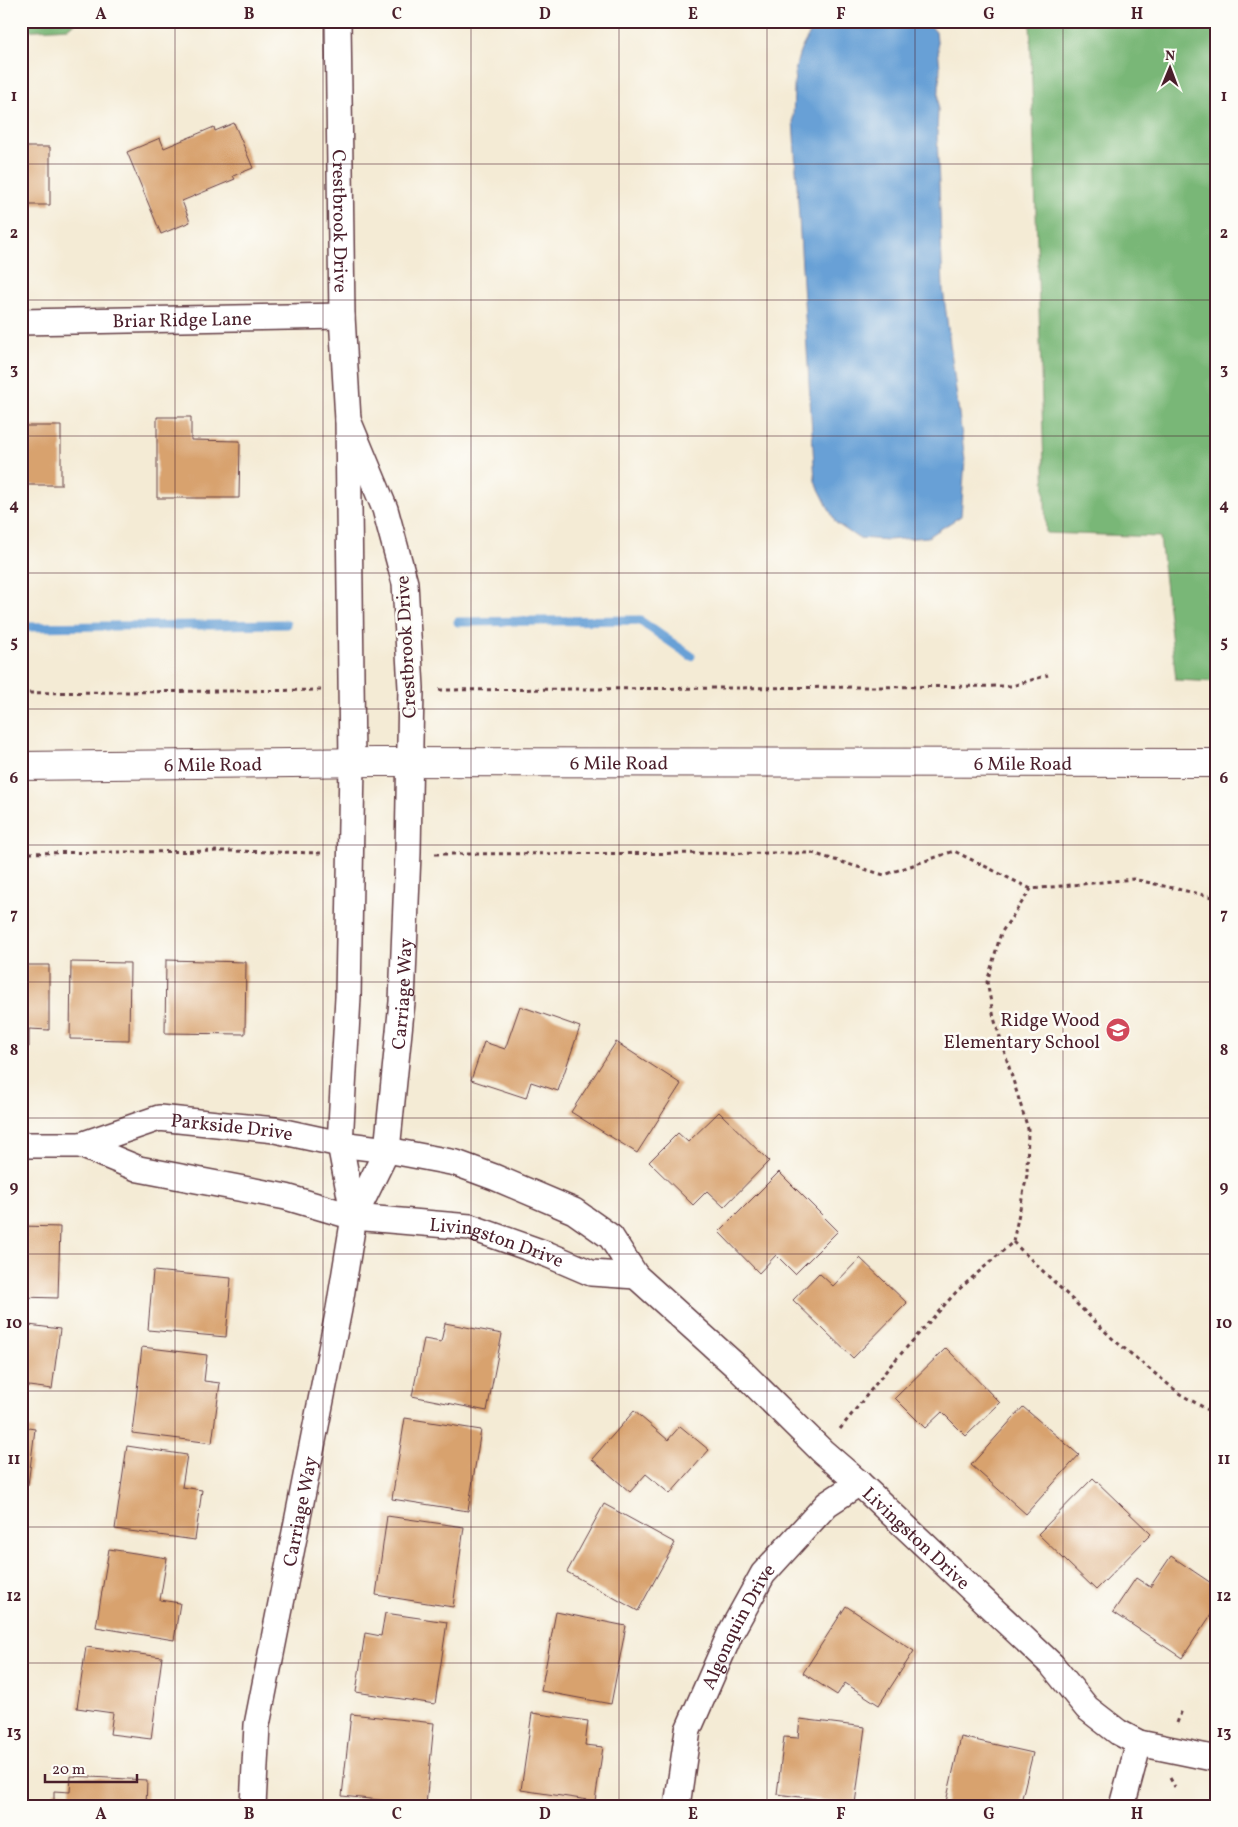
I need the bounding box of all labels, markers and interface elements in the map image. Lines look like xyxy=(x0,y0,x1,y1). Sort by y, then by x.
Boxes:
text: A xyxy=(95,4,107,26)
text: B xyxy=(244,4,255,26)
text: C xyxy=(392,4,402,26)
text: D xyxy=(539,4,551,26)
text: E xyxy=(688,4,698,26)
text: F xyxy=(836,4,846,26)
text: G xyxy=(983,4,995,26)
text: H xyxy=(1131,4,1143,26)
north arrow xyxy=(1146,42,1196,92)
text: N xyxy=(1165,47,1175,66)
text: 1 xyxy=(11,86,17,108)
text: 1 xyxy=(1221,86,1227,108)
street label: Crestbrook Drive xyxy=(325,149,353,293)
text: 2 xyxy=(10,223,18,245)
text: 2 xyxy=(1220,223,1228,245)
street label: Briar Ridge Lane xyxy=(112,307,252,335)
text: 3 xyxy=(10,359,18,381)
text: 3 xyxy=(1220,359,1228,381)
text: 4 xyxy=(9,495,19,517)
text: 4 xyxy=(1219,495,1229,517)
street label: Crestbrook Drive xyxy=(390,575,424,719)
text: 5 xyxy=(10,632,18,654)
text: 5 xyxy=(1220,632,1228,654)
street label: 6 Mile Road xyxy=(570,751,668,777)
street label: 6 Mile Road xyxy=(164,752,262,779)
street label: 6 Mile Road xyxy=(974,752,1072,778)
text: 6 xyxy=(10,768,19,790)
text: 6 xyxy=(1220,768,1229,790)
text: 7 xyxy=(10,904,18,926)
text: 7 xyxy=(1220,904,1228,926)
street label: Carriage Way xyxy=(386,937,420,1051)
place label: Ridge Wood Elementary School xyxy=(944,1008,1100,1056)
school or university icon: Ridge Wood Elementary School xyxy=(1105,1017,1131,1043)
text: 8 xyxy=(10,1040,18,1062)
text: 8 xyxy=(1220,1040,1228,1062)
street label: Parkside Drive xyxy=(169,1108,295,1148)
text: 9 xyxy=(10,1177,19,1199)
text: 9 xyxy=(1220,1177,1229,1199)
street label: Livingston Drive xyxy=(428,1213,567,1275)
text: 10 xyxy=(6,1313,22,1335)
text: 10 xyxy=(1216,1313,1232,1335)
text: 11 xyxy=(8,1449,20,1471)
text: 11 xyxy=(1218,1449,1230,1471)
street label: Carriage Way xyxy=(278,1454,325,1569)
street label: Livingston Drive xyxy=(856,1482,975,1596)
street label: Algonquin Drive xyxy=(696,1558,782,1694)
text: 12 xyxy=(7,1586,21,1608)
text: 12 xyxy=(1217,1586,1231,1608)
text: 13 xyxy=(7,1722,21,1744)
text: 13 xyxy=(1217,1722,1231,1744)
scale bar xyxy=(45,1752,138,1784)
text: 20 m xyxy=(52,1760,85,1781)
text: A xyxy=(95,1804,107,1826)
text: B xyxy=(244,1804,255,1826)
text: C xyxy=(392,1804,402,1826)
text: D xyxy=(539,1804,551,1826)
text: E xyxy=(688,1804,698,1826)
text: F xyxy=(836,1804,846,1826)
text: G xyxy=(983,1804,995,1826)
text: H xyxy=(1131,1804,1143,1826)

